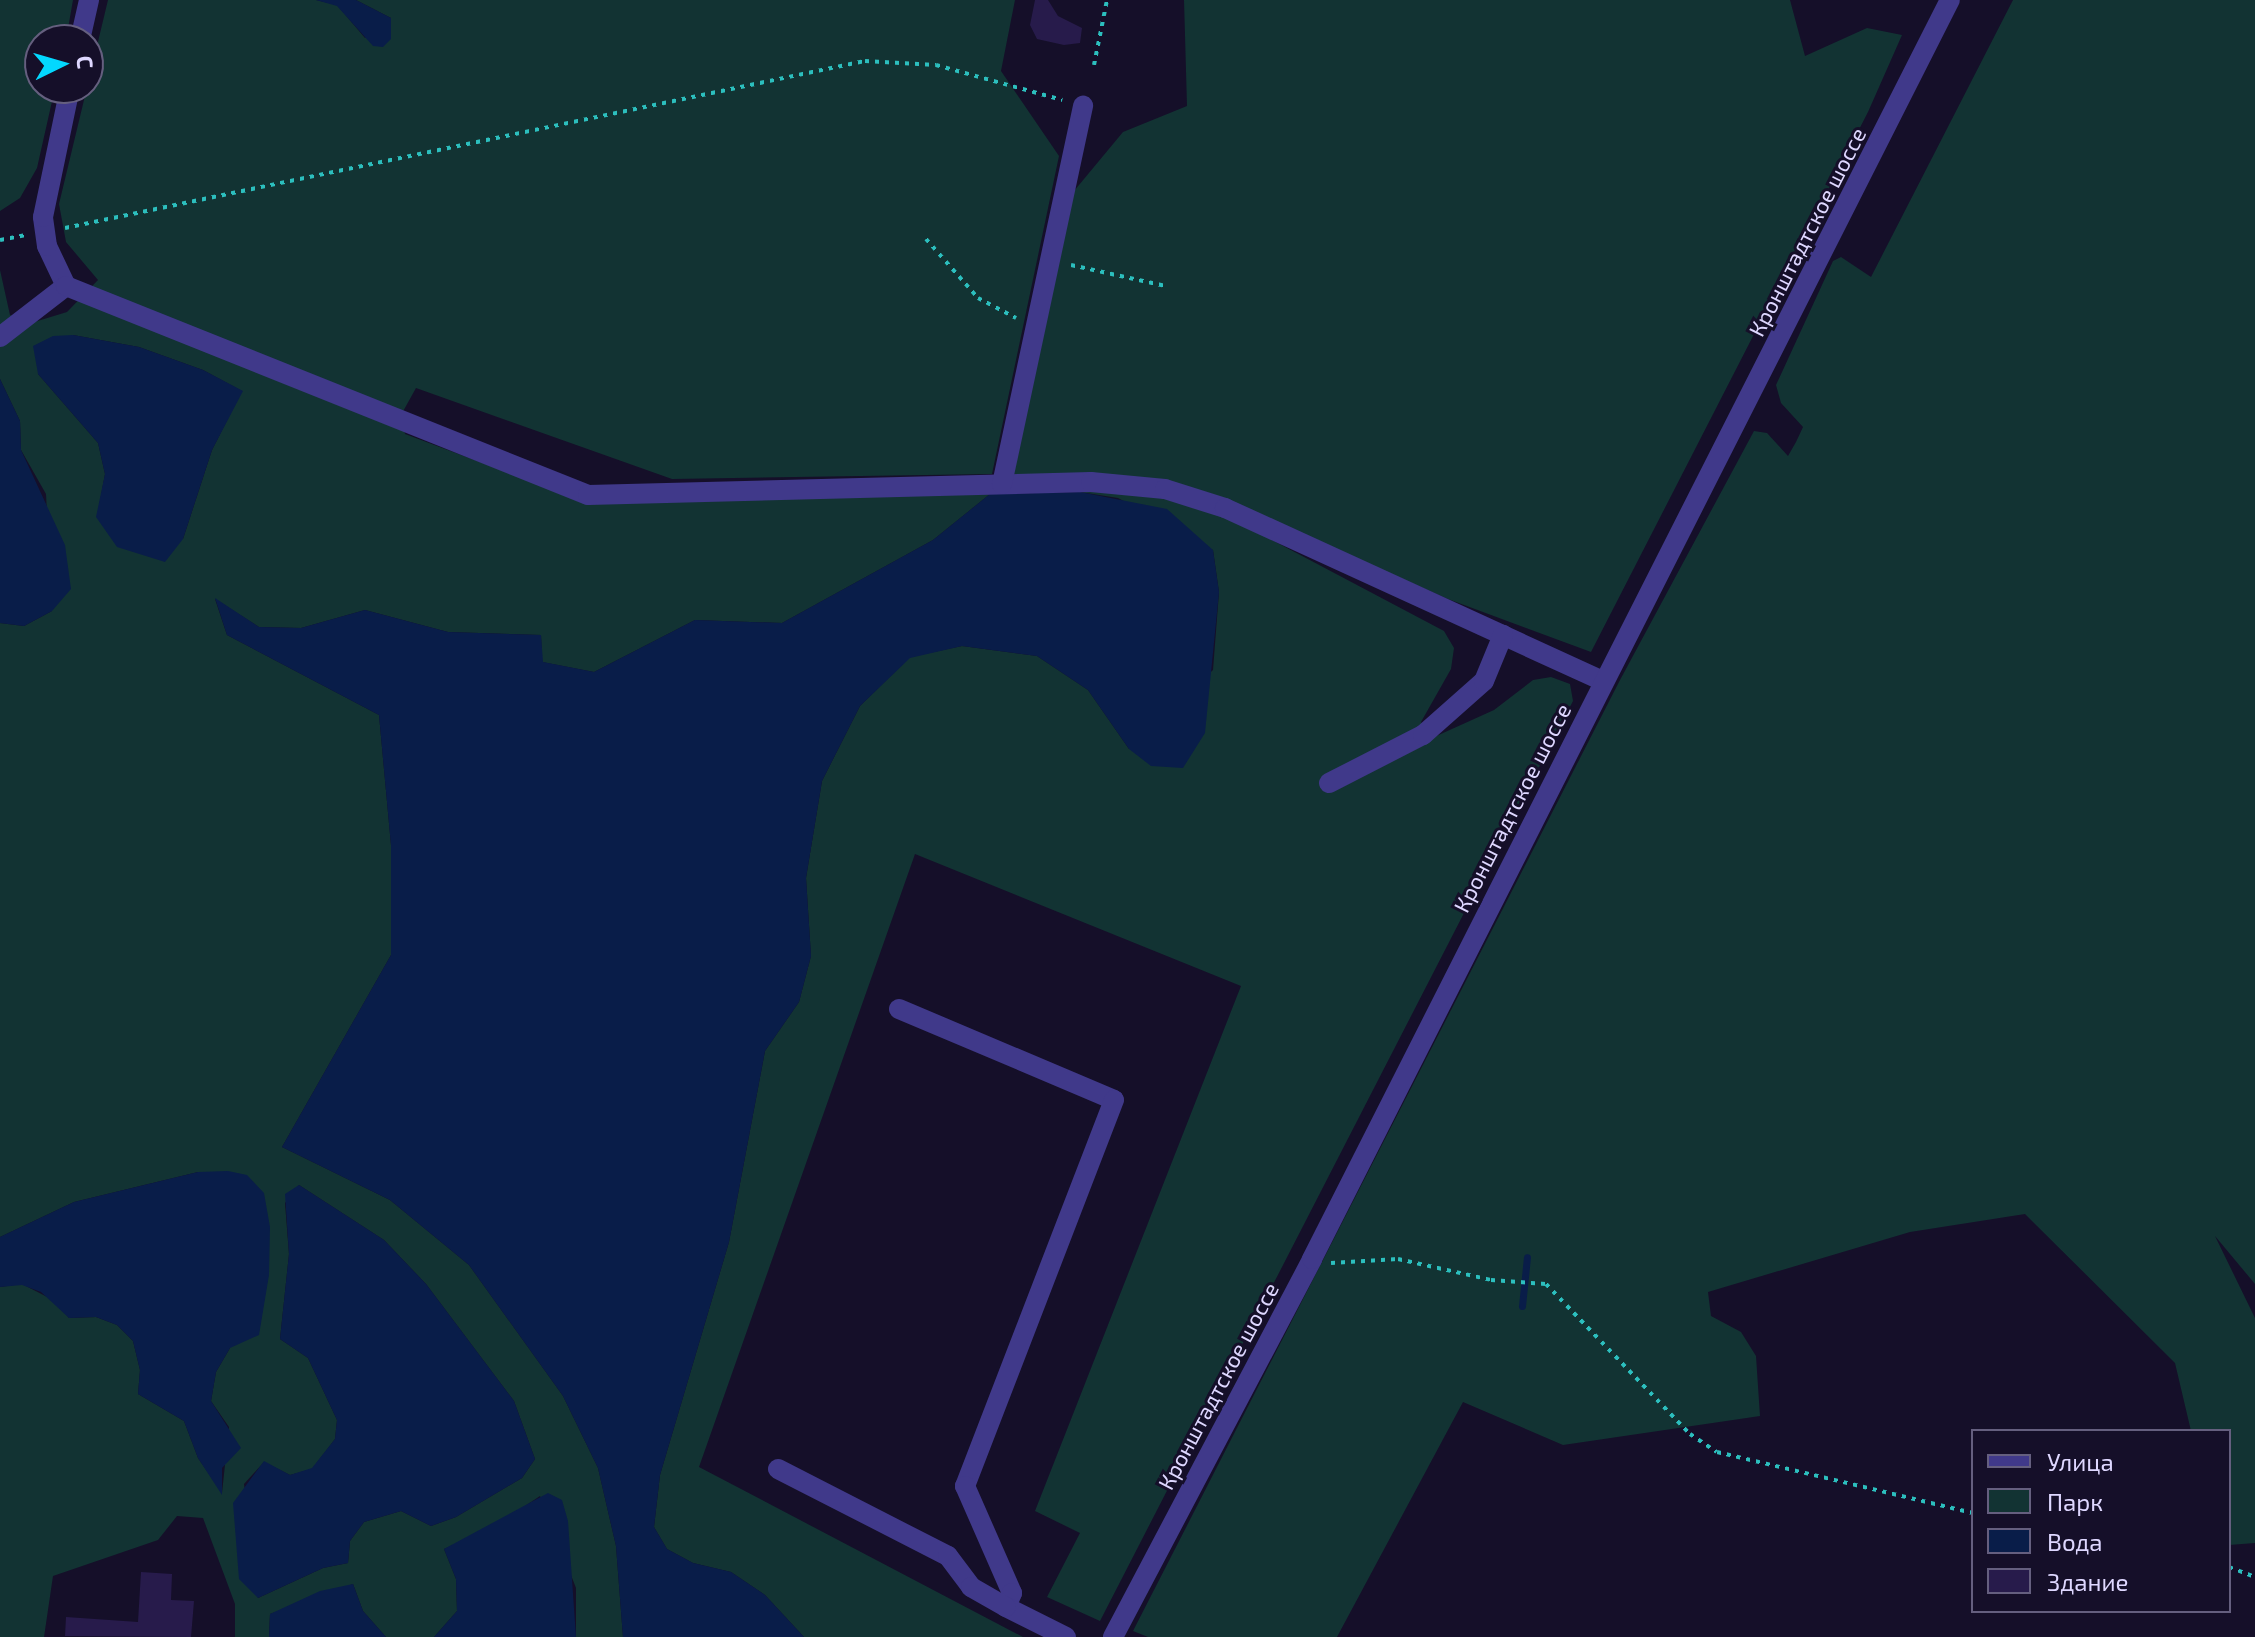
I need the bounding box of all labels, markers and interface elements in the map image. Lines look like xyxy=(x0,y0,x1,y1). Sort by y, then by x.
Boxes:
north arrow xyxy=(24,24,104,104)
text: С xyxy=(72,55,99,70)
street label: Кронштадтское шоссе xyxy=(1743,123,1871,341)
street label: Кронштадтское шоссе xyxy=(1448,699,1576,917)
street label: Кронштадтское шоссе xyxy=(1152,1278,1284,1494)
legend xyxy=(1971,1429,2231,1613)
text: Улица xyxy=(2047,1447,2114,1476)
text: Парк xyxy=(2047,1487,2103,1516)
text: Вода xyxy=(2047,1527,2103,1556)
text: Здание xyxy=(2047,1567,2129,1596)

